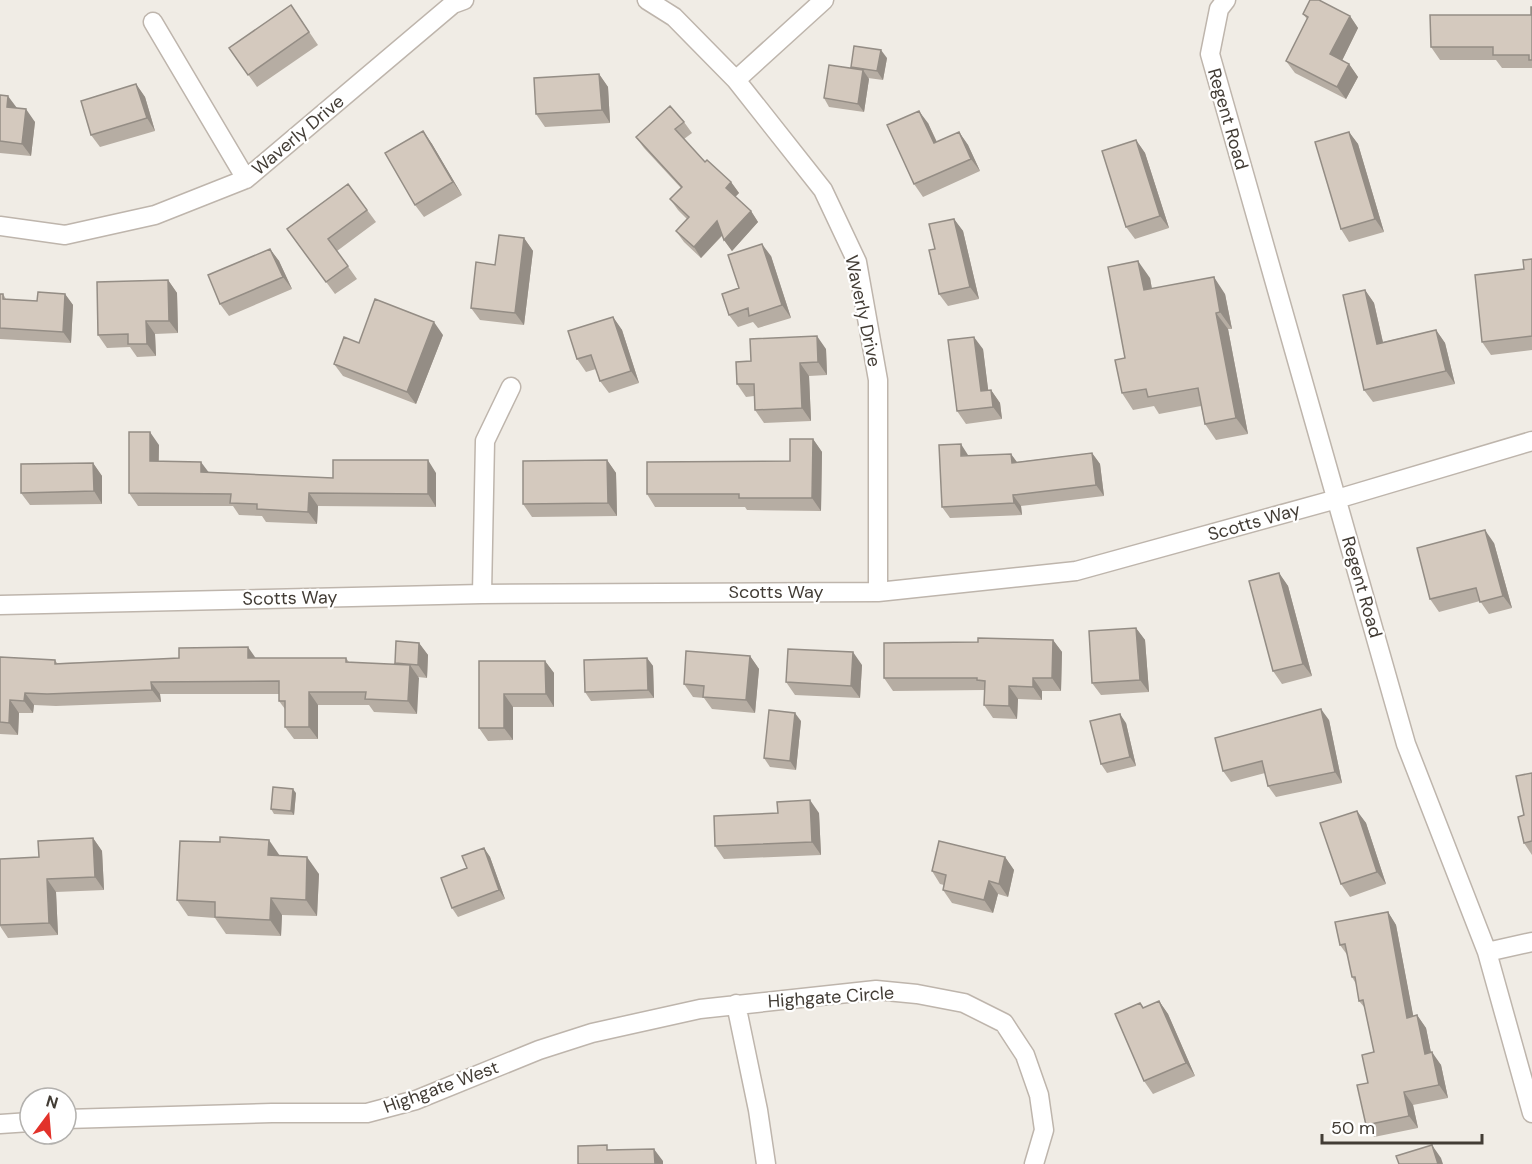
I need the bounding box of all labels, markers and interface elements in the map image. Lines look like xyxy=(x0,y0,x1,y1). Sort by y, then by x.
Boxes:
street label: Regent Road xyxy=(1202,66,1254,172)
street label: Waverly Drive xyxy=(247,89,349,181)
street label: Waverly Drive xyxy=(839,253,887,369)
street label: Scotts Way xyxy=(1205,497,1303,547)
street label: Regent Road xyxy=(1336,534,1388,640)
street label: Scotts Way xyxy=(728,580,824,604)
street label: Scotts Way xyxy=(242,585,338,611)
street label: Highgate Circle xyxy=(767,981,895,1013)
street label: Highgate West xyxy=(380,1055,502,1119)
north arrow xyxy=(18,1086,78,1146)
text: N xyxy=(43,1090,61,1114)
scale bar xyxy=(1322,1107,1482,1145)
text: 50 m xyxy=(1331,1116,1375,1140)

